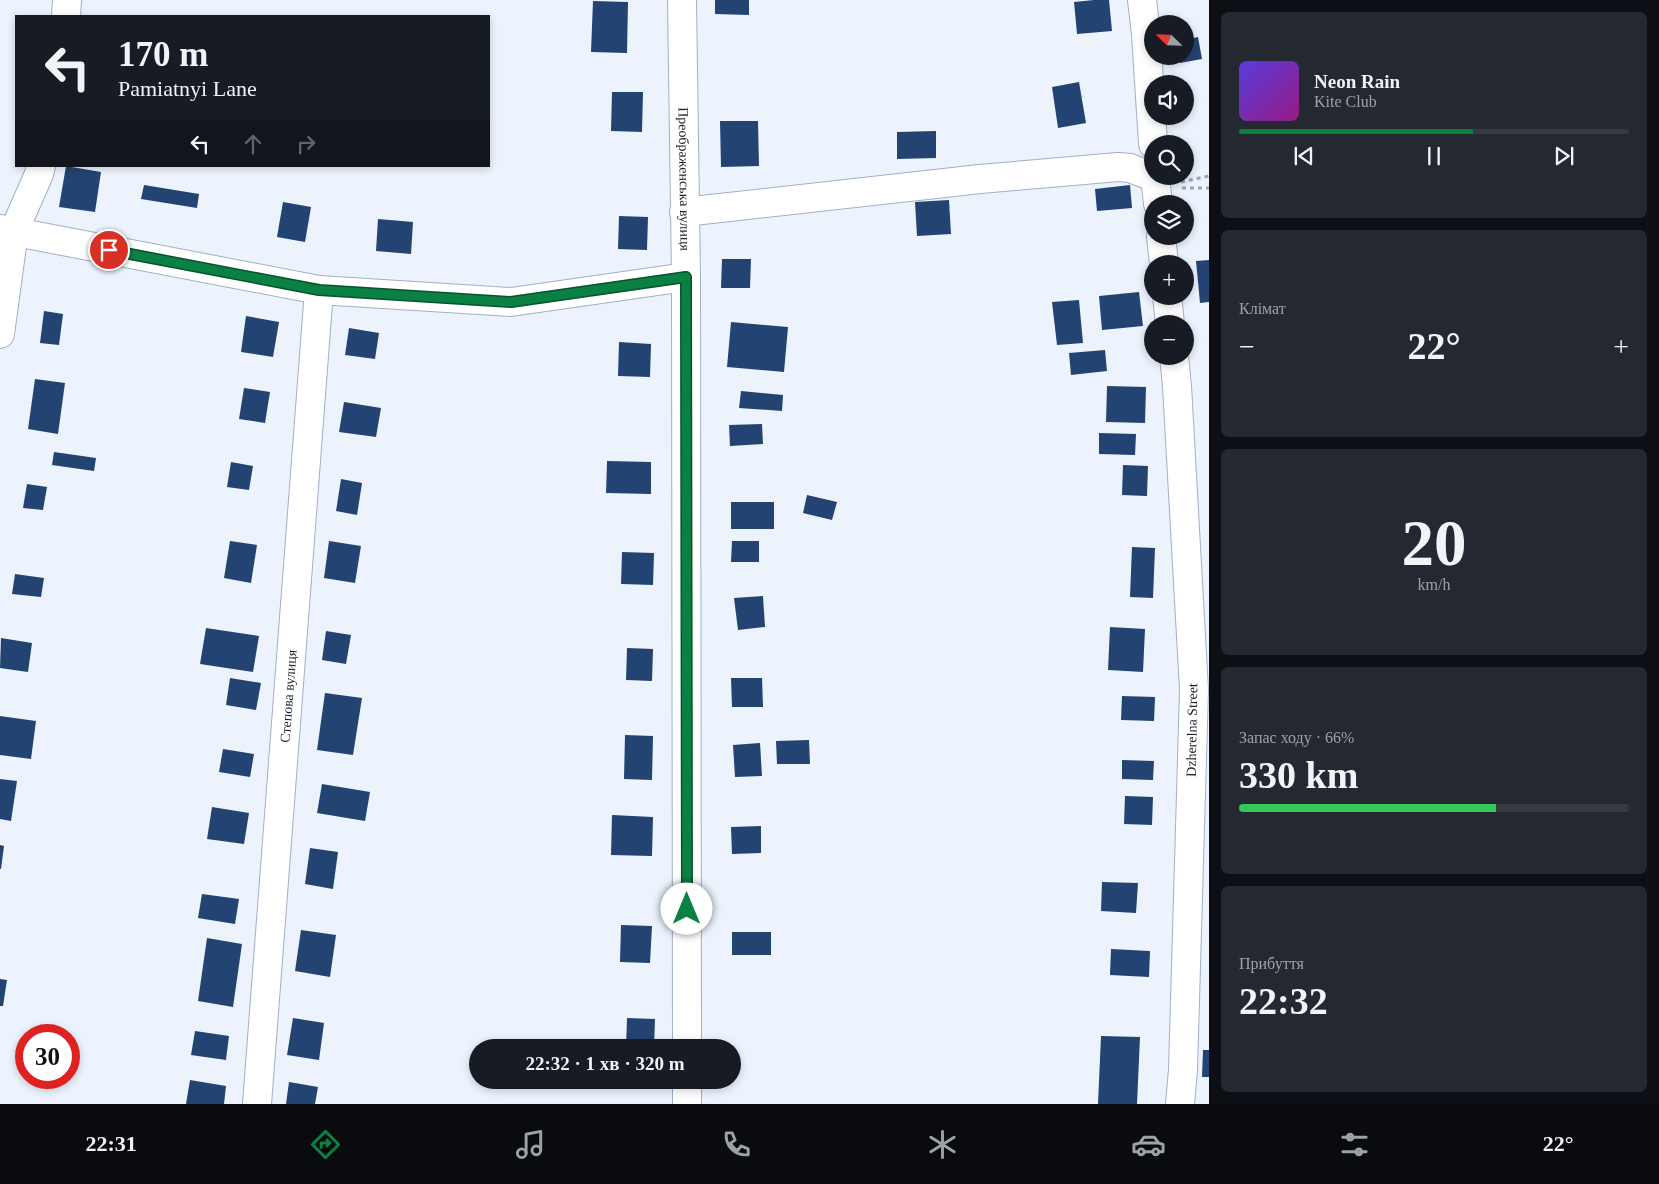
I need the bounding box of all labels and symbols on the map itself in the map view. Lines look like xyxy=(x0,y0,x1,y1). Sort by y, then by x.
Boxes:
north arrow xyxy=(1144,15,1194,65)
street label: Преображенська вулиця xyxy=(676,107,693,252)
pin xyxy=(88,229,130,271)
street label: Степова вулиця xyxy=(277,649,299,743)
street label: Dzherelna Street xyxy=(1184,683,1200,777)
position arrow xyxy=(660,882,712,934)
speed limit sign: 30 xyxy=(15,1024,80,1089)

